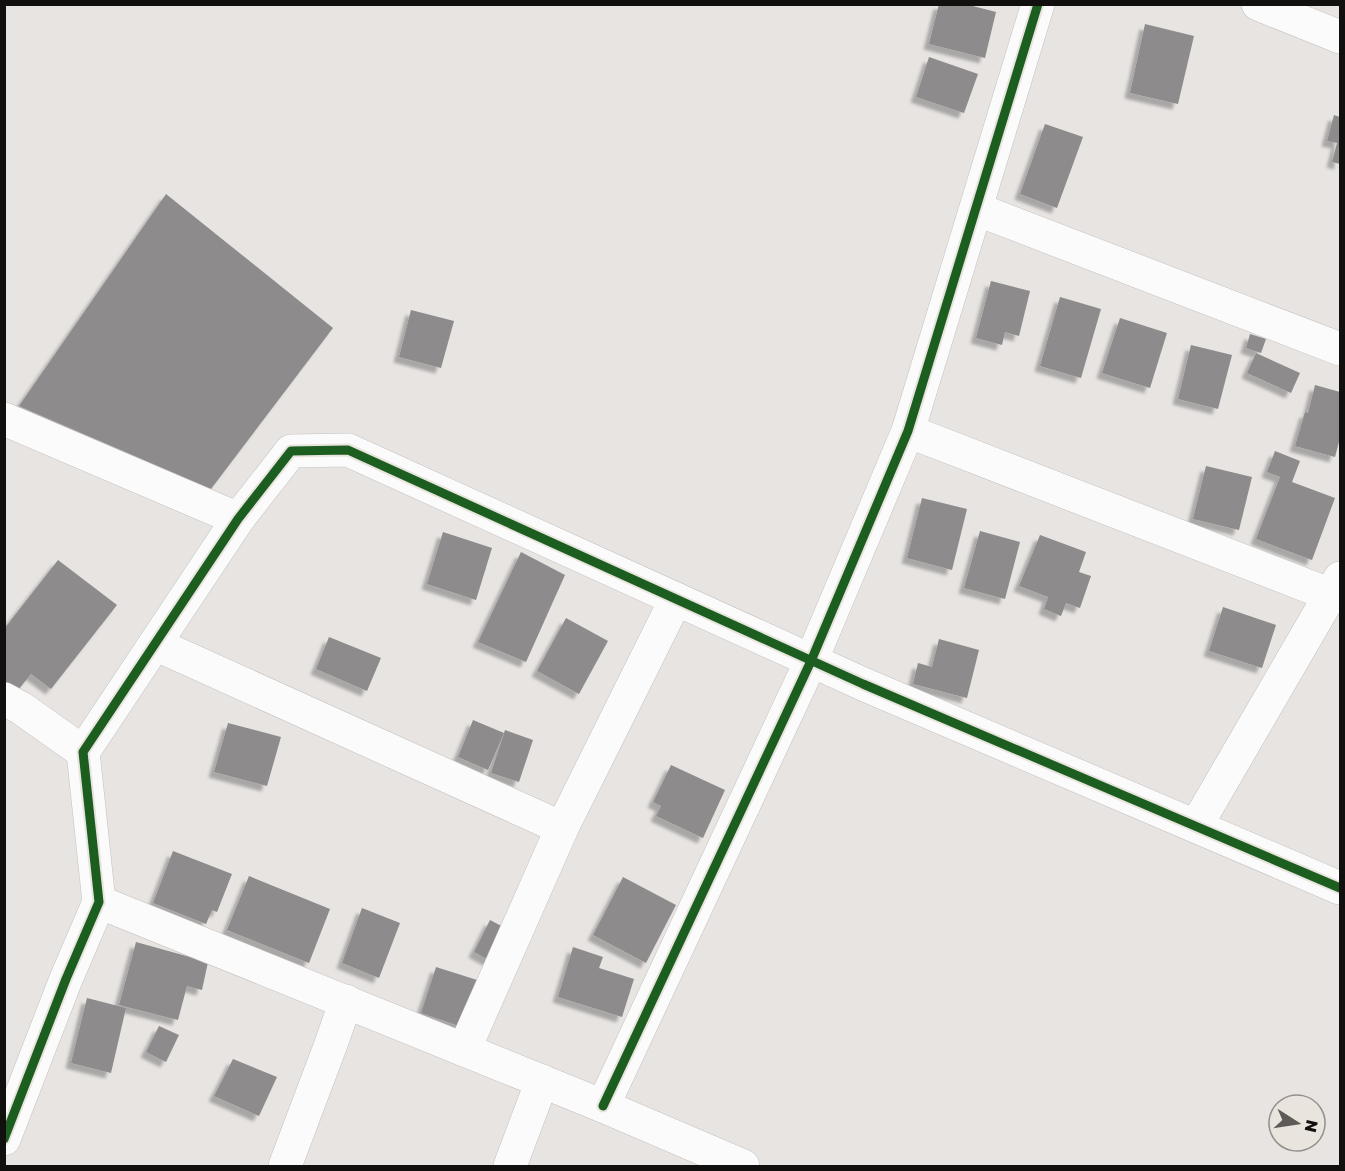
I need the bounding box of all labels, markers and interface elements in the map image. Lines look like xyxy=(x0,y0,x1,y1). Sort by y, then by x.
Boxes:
north arrow xyxy=(1267,1093,1327,1153)
text: N xyxy=(1301,1118,1323,1134)

